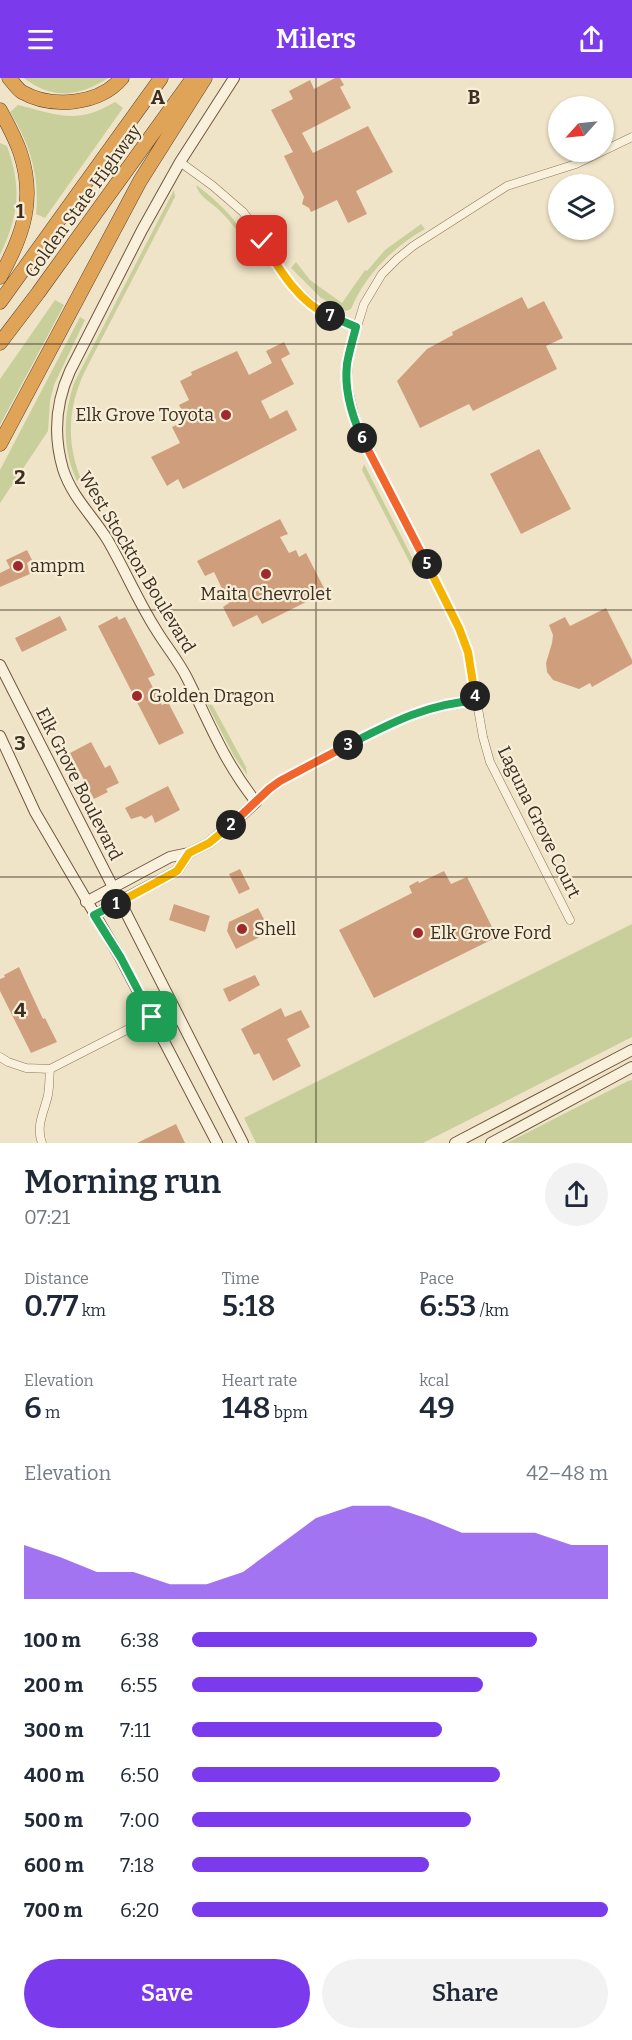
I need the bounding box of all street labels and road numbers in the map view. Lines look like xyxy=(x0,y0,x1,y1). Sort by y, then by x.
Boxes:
street label: Golden State Highway xyxy=(20,120,146,282)
street label: West Stockton Boulevard xyxy=(74,467,200,657)
street label: Elk Grove Boulevard xyxy=(31,704,127,864)
street label: Laguna Grove Court xyxy=(493,743,586,902)

